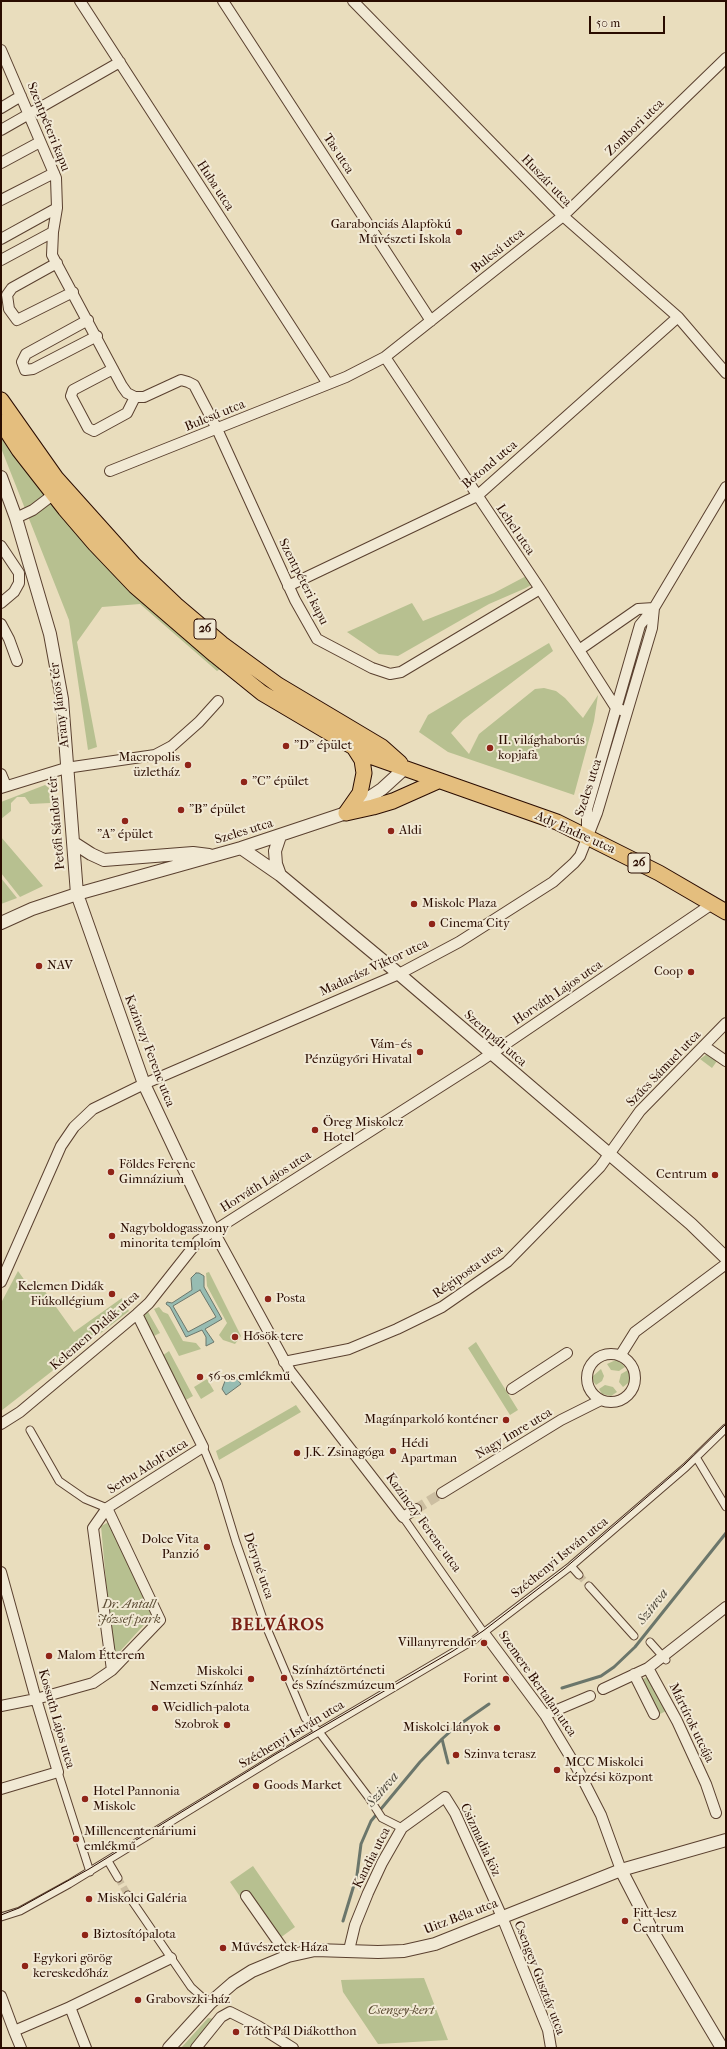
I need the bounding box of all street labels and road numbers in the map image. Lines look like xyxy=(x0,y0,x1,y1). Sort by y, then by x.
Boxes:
street label: Szentpéteri kapu xyxy=(23,80,73,174)
street label: Zombori utca xyxy=(603,96,667,160)
street label: Tas utca xyxy=(319,131,357,177)
street label: Huszár utca xyxy=(517,152,575,210)
street label: Huba utca xyxy=(193,158,237,214)
street label: Bulcsú utca xyxy=(468,225,528,277)
street label: Bulcsú utca xyxy=(183,397,247,435)
street label: Botond utca xyxy=(459,437,521,493)
street label: Lehel utca xyxy=(492,502,538,558)
street label: Szentpéteri kapu xyxy=(275,536,331,628)
road number: 26 xyxy=(194,619,216,639)
street label: Arany János tér xyxy=(47,662,73,748)
street label: Szeles utca xyxy=(572,757,606,819)
street label: Petőfi Sándor tér xyxy=(45,776,69,870)
street label: Ady Endre utca xyxy=(533,808,617,858)
street label: Szeles utca xyxy=(213,816,275,848)
road number: 26 xyxy=(628,853,650,873)
street label: Madarász Viktor utca xyxy=(317,936,431,1000)
street label: Horváth Lajos utca xyxy=(510,957,606,1029)
street label: Kazinczy Ferenc utca xyxy=(120,993,178,1109)
street label: Szentpáli utca xyxy=(460,1008,530,1070)
street label: Szűcs Sámuel utca xyxy=(624,1028,704,1110)
street label: Horváth Lajos utca xyxy=(218,1148,314,1216)
street label: Régiposta utca xyxy=(430,1242,506,1302)
street label: Kelemen Didák utca xyxy=(47,1288,143,1374)
street label: Nagy Imre utca xyxy=(473,1405,555,1463)
street label: Serbu Adolf utca xyxy=(105,1436,191,1498)
street label: Kazinczy Ferenc utca xyxy=(382,1470,464,1576)
street label: Széchenyi István utca xyxy=(509,1514,611,1602)
street label: Déryné utca xyxy=(239,1531,277,1601)
street label: Szemere Bertalan utca xyxy=(495,1628,579,1740)
street label: Kossuth Lajos utca xyxy=(34,1668,78,1770)
street label: Mártírok utcája xyxy=(665,1681,717,1765)
street label: Széchenyi István utca xyxy=(237,1697,347,1773)
street label: Csizmadia köz xyxy=(456,1801,504,1879)
street label: Kandia utca xyxy=(350,1825,394,1891)
street label: Uitz Béla utca xyxy=(422,1896,500,1938)
street label: Csengey Gusztáv utca xyxy=(510,1919,568,2037)

